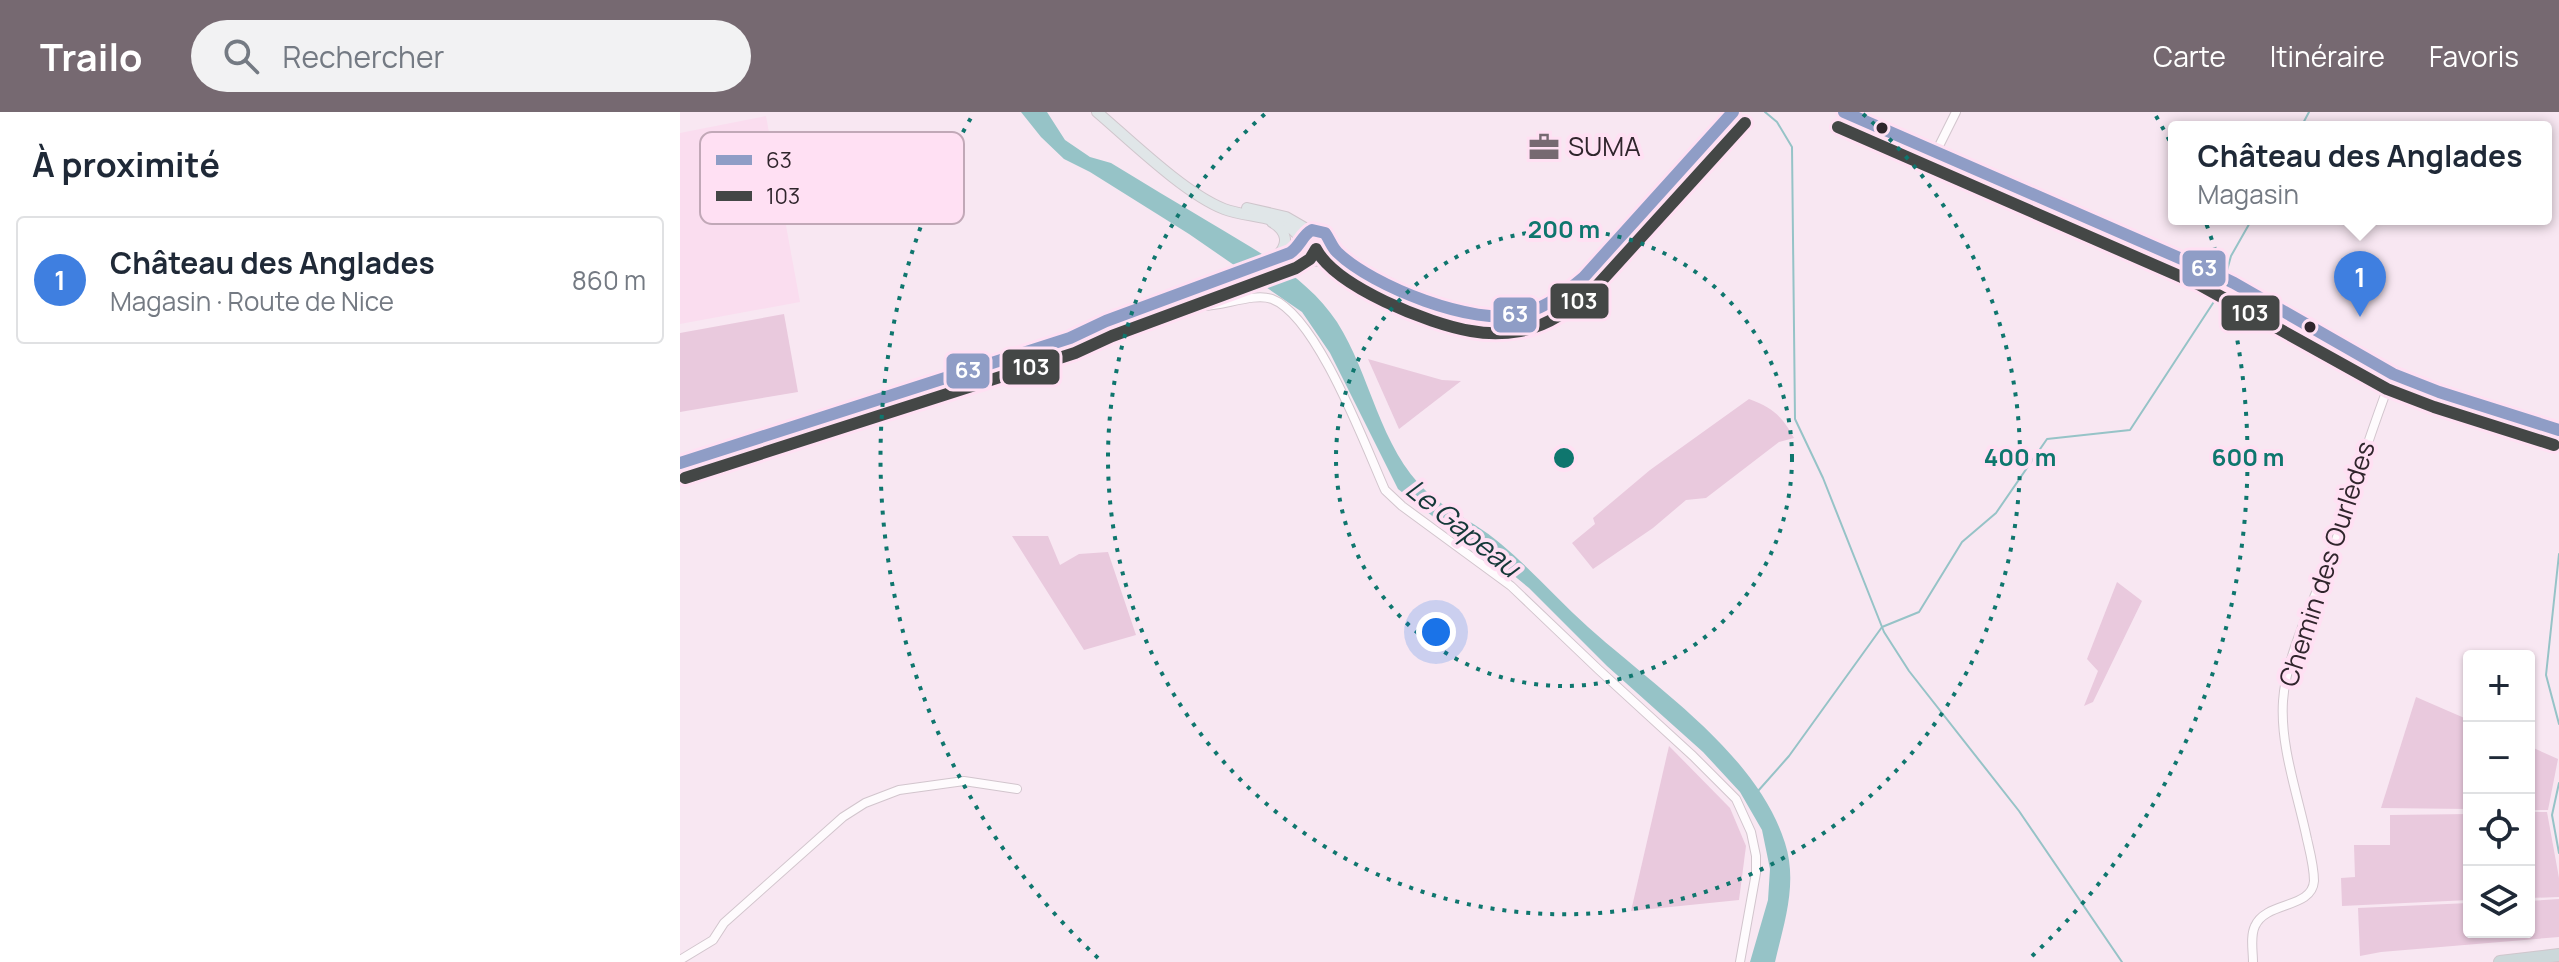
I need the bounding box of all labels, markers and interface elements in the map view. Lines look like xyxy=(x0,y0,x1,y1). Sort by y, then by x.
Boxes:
search box xyxy=(191,20,751,92)
text: Trailo xyxy=(40,30,143,82)
icon: search xyxy=(219,34,263,78)
text: Rechercher xyxy=(283,36,444,77)
text: Carte xyxy=(2153,37,2226,75)
text: Itinéraire xyxy=(2270,37,2385,75)
text: Favoris xyxy=(2429,37,2519,75)
unlabelled marker xyxy=(1874,120,1890,136)
popup xyxy=(2168,121,2552,225)
place label: SUMA xyxy=(1568,128,1641,164)
office icon: SUMA xyxy=(1527,130,1561,164)
legend xyxy=(700,132,964,224)
text: Château des Anglades xyxy=(2198,135,2522,176)
text: À proximité xyxy=(32,141,220,187)
text: 63 xyxy=(766,145,792,175)
text: Magasin xyxy=(2198,176,2299,212)
text: 103 xyxy=(766,181,800,211)
text: 200 m xyxy=(1528,212,1600,245)
text: Château des Anglades xyxy=(110,242,435,283)
line badge: 63 xyxy=(2181,249,2227,288)
pin: 1 xyxy=(2334,251,2386,317)
text: 63 xyxy=(2191,253,2217,283)
text: 1 xyxy=(54,262,66,298)
text: 860 m xyxy=(572,262,646,298)
line badge: 103 xyxy=(1549,282,1610,320)
text: Magasin · Route de Nice xyxy=(110,283,394,319)
text: 103 xyxy=(1561,286,1597,316)
line badge: 103 xyxy=(2220,294,2281,332)
line badge: 63 xyxy=(1492,296,1538,334)
text: 103 xyxy=(2232,298,2268,328)
text: 63 xyxy=(1502,299,1528,329)
unlabelled marker xyxy=(2302,319,2318,335)
line badge: 103 xyxy=(1001,348,1061,386)
line badge: 63 xyxy=(945,352,991,390)
text: 103 xyxy=(1013,352,1049,382)
text: 63 xyxy=(955,355,981,385)
street label: Chemin des Ourlèdes xyxy=(2269,436,2383,691)
text: 400 m xyxy=(1984,440,2056,473)
text: 600 m xyxy=(2212,440,2284,473)
centre of rings xyxy=(1550,444,1578,472)
water label: Le Gapeau xyxy=(1399,470,1530,586)
your location xyxy=(1416,612,1456,652)
map controls xyxy=(2463,650,2535,938)
button: + xyxy=(2463,650,2535,722)
button: − xyxy=(2463,722,2535,794)
button: locate xyxy=(2463,794,2535,866)
button: layers xyxy=(2463,866,2535,938)

